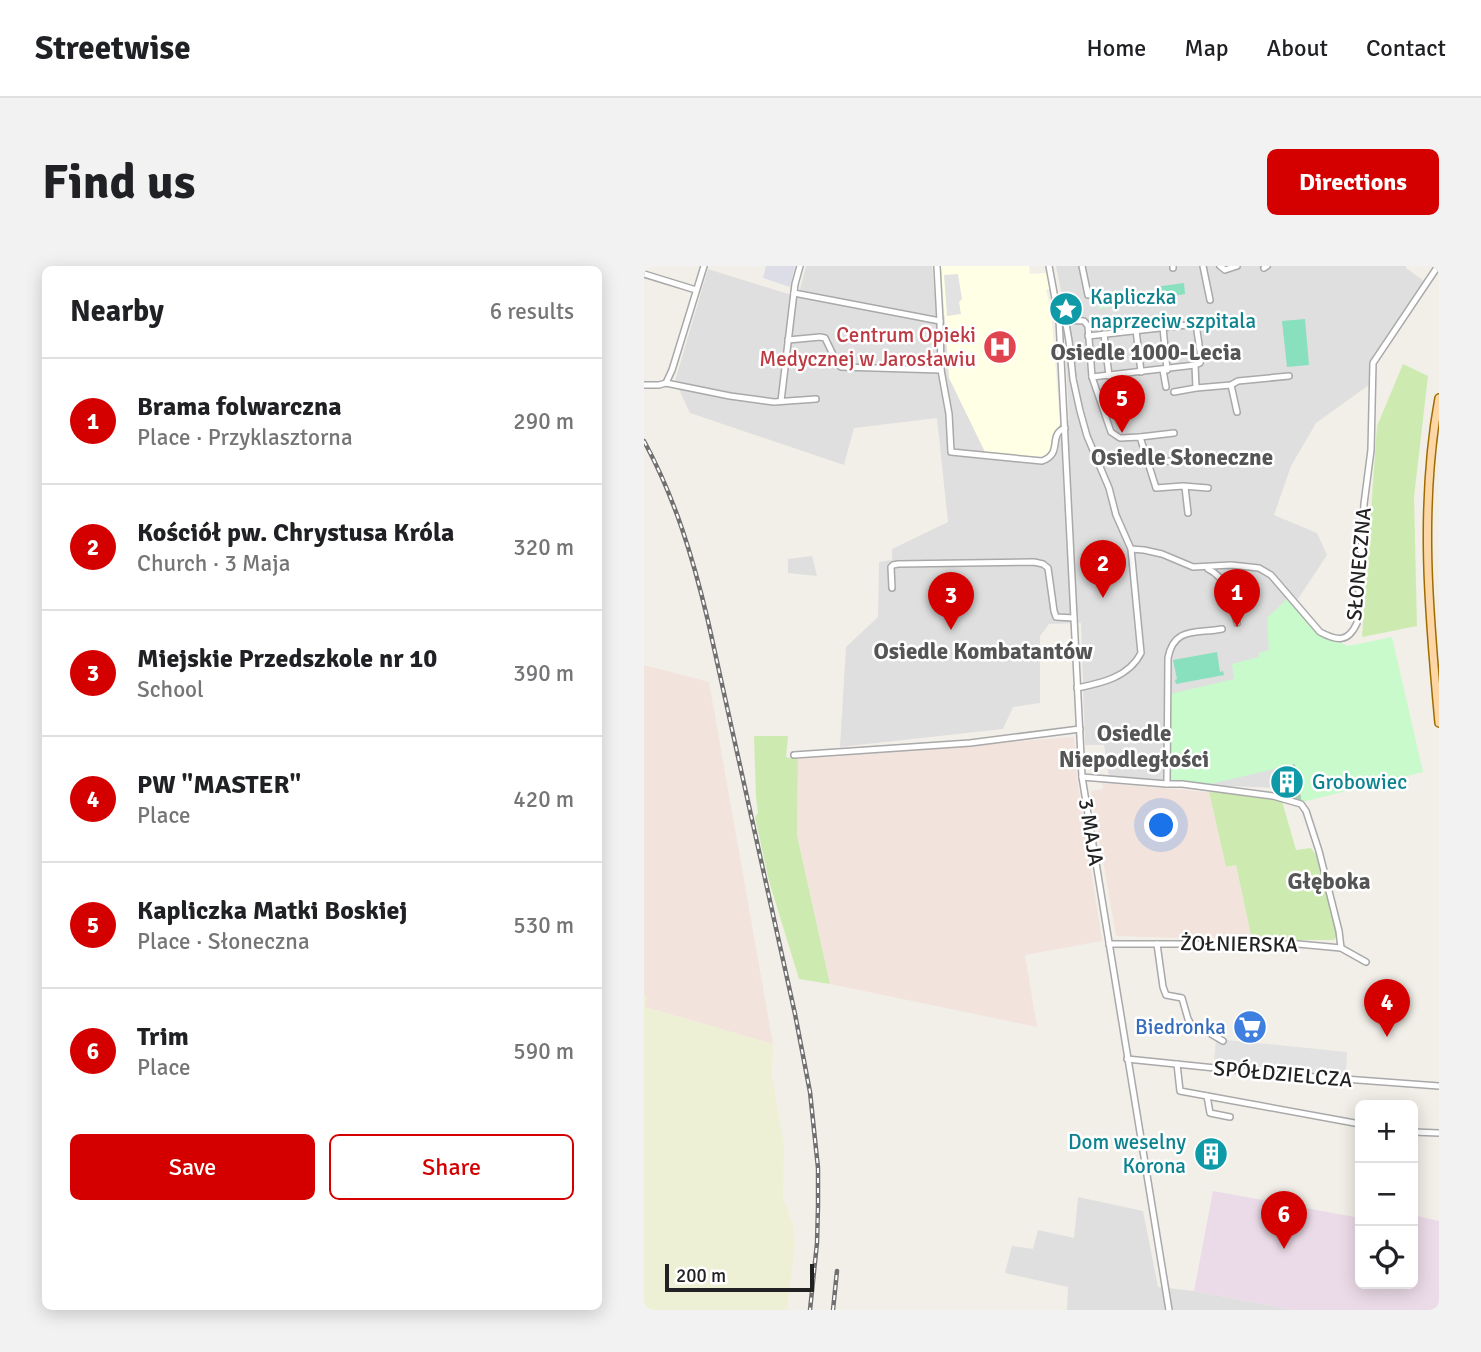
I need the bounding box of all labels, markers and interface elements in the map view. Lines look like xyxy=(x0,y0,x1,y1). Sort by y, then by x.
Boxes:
text: Streetwise xyxy=(35,28,191,69)
text: Home xyxy=(1086,33,1146,63)
text: Map xyxy=(1184,33,1229,63)
text: About xyxy=(1267,33,1328,63)
text: Contact xyxy=(1366,33,1446,63)
button: Directions xyxy=(1267,149,1439,215)
text: Find us xyxy=(42,152,195,212)
place label: Kapliczka naprzeciw szpitala xyxy=(1090,284,1256,334)
place icon: Kapliczka naprzeciw szpitala xyxy=(1047,290,1085,328)
text: Nearby xyxy=(70,293,164,330)
text: 6 results xyxy=(490,297,574,326)
place label: Centrum Opieki Medycznej w Jarosławiu xyxy=(759,322,976,372)
hospital icon: Centrum Opieki Medycznej w Jarosławiu xyxy=(981,328,1019,366)
district label: Osiedle 1000-Lecia xyxy=(1050,338,1242,367)
pin: 5 xyxy=(1099,375,1145,433)
text: Brama folwarczna xyxy=(137,391,342,423)
text: 1 xyxy=(87,407,99,436)
text: 290 m xyxy=(513,407,574,436)
text: Place · Przyklasztorna xyxy=(137,423,353,452)
district label: Osiedle Słoneczne xyxy=(1091,443,1273,472)
street label: SŁONECZNA xyxy=(1341,506,1377,622)
text: Kościół pw. Chrystusa Króla xyxy=(137,517,454,549)
text: 2 xyxy=(87,533,99,562)
text: 320 m xyxy=(513,533,574,562)
pin: 2 xyxy=(1080,540,1126,598)
text: Church · 3 Maja xyxy=(137,549,290,578)
pin: 1 xyxy=(1214,569,1260,627)
pin: 3 xyxy=(928,572,974,630)
district label: Osiedle Kombatantów xyxy=(873,637,1093,666)
text: Miejskie Przedszkole nr 10 xyxy=(137,643,437,675)
text: 3 xyxy=(87,659,99,688)
text: 390 m xyxy=(513,659,574,688)
text: School xyxy=(137,675,204,704)
district label: Osiedle Niepodległości xyxy=(1059,719,1209,774)
building icon: Grobowiec xyxy=(1268,763,1306,801)
text: PW "MASTER" xyxy=(137,769,301,801)
place label: Grobowiec xyxy=(1312,769,1407,795)
text: 4 xyxy=(87,785,99,814)
text: 420 m xyxy=(513,785,574,814)
street label: 3 MAJA xyxy=(1073,796,1109,868)
text: Place xyxy=(137,801,191,830)
your location xyxy=(1144,808,1178,842)
district label: Głęboka xyxy=(1287,867,1371,896)
text: Kapliczka Matki Boskiej xyxy=(137,895,407,927)
text: 5 xyxy=(87,911,99,940)
text: 530 m xyxy=(513,911,574,940)
text: Place · Słoneczna xyxy=(137,927,310,956)
street label: ŻOŁNIERSKA xyxy=(1180,930,1298,958)
pin: 4 xyxy=(1364,979,1410,1037)
supermarket icon: Biedronka xyxy=(1231,1008,1269,1046)
place label: Biedronka xyxy=(1135,1014,1226,1040)
text: Trim xyxy=(137,1021,189,1053)
text: 6 xyxy=(87,1037,99,1066)
text: 590 m xyxy=(513,1037,574,1066)
text: Place xyxy=(137,1053,191,1082)
street label: SPÓŁDZIELCZA xyxy=(1213,1055,1354,1093)
map controls xyxy=(1355,1100,1418,1289)
button: + xyxy=(1355,1100,1418,1163)
place label: Dom weselny Korona xyxy=(1068,1129,1186,1179)
button: Save xyxy=(70,1134,315,1200)
button: Share xyxy=(329,1134,574,1200)
building icon: Dom weselny Korona xyxy=(1192,1135,1230,1173)
button: − xyxy=(1355,1163,1418,1226)
pin: 6 xyxy=(1261,1191,1307,1249)
button: locate xyxy=(1355,1226,1418,1289)
scale bar xyxy=(665,1261,814,1293)
text: 200 m xyxy=(676,1264,726,1288)

